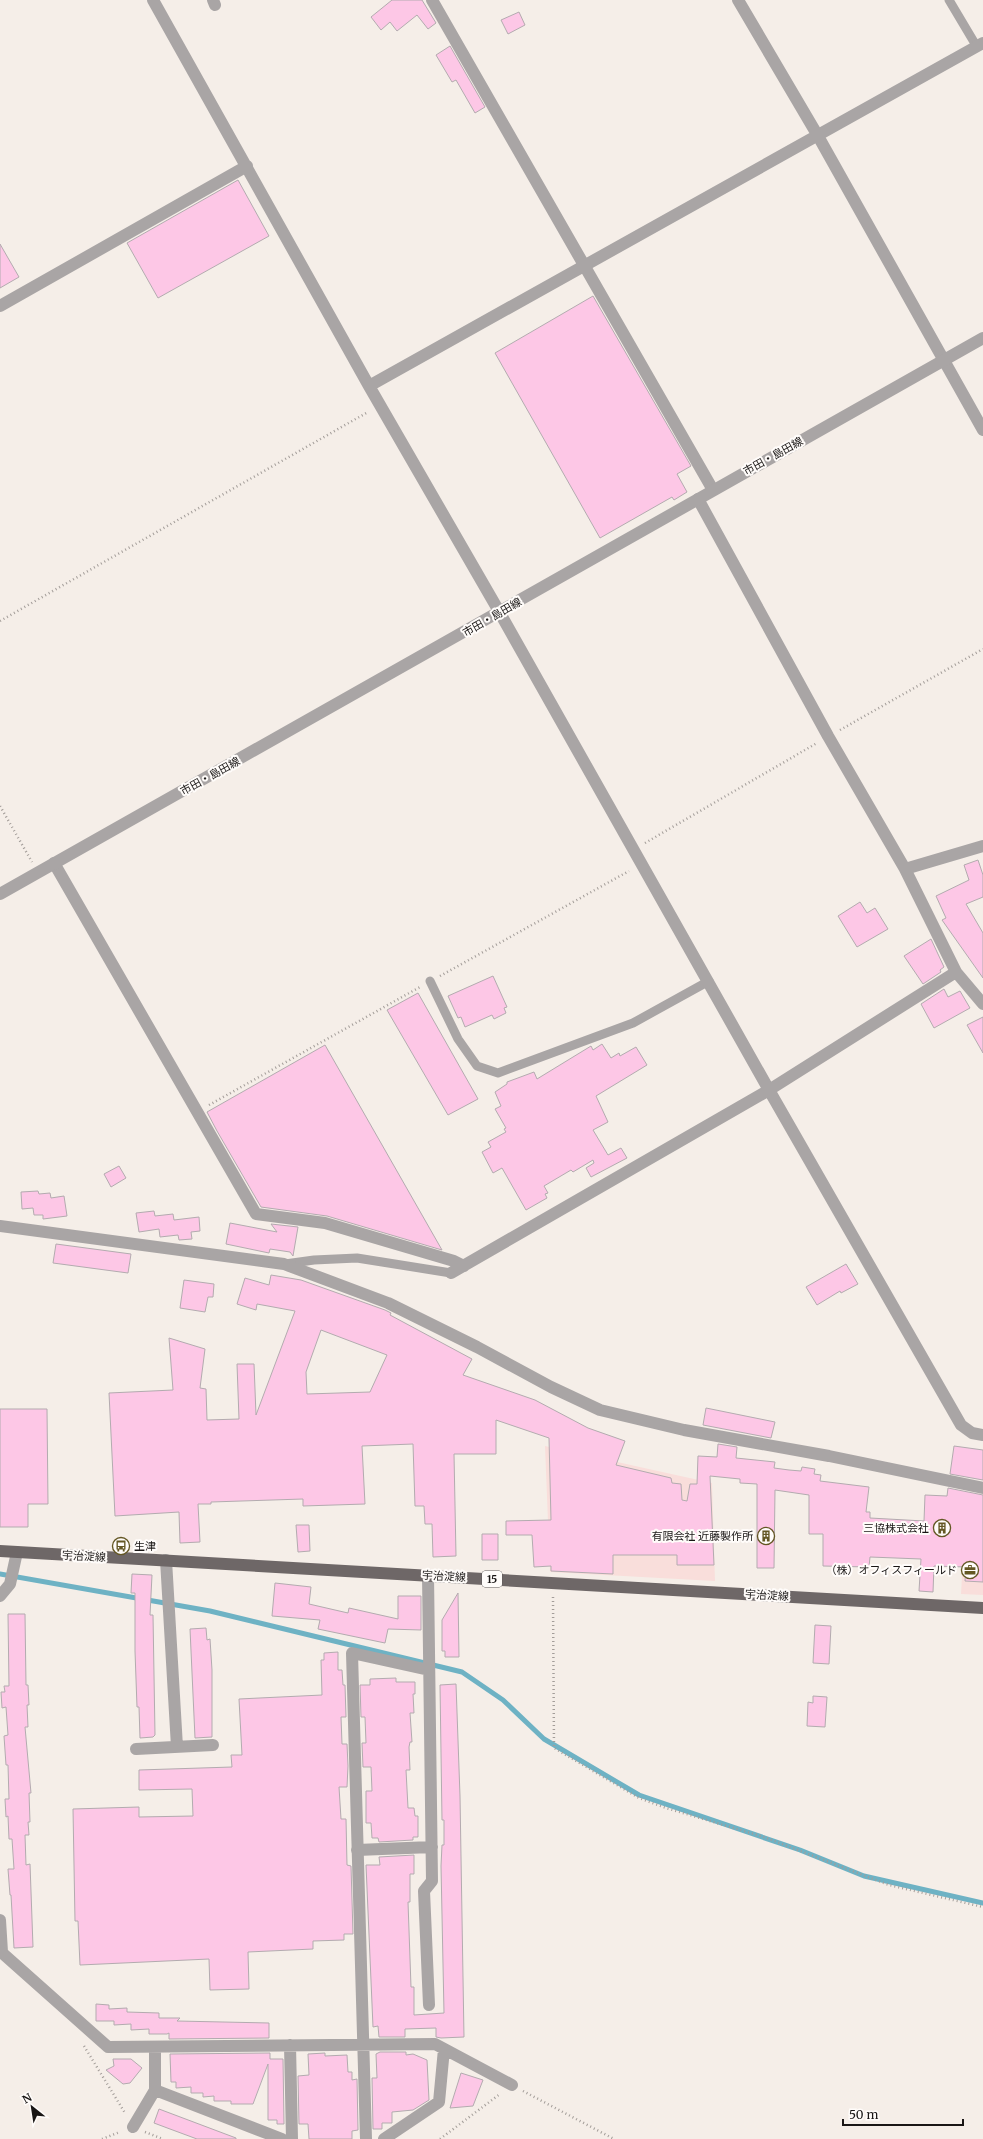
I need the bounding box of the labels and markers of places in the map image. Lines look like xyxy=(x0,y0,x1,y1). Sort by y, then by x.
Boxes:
building icon: 三協株式会社 xyxy=(932,1518,952,1538)
place label: 三協株式会社 xyxy=(863,1521,929,1535)
building icon: 有限会社 近藤製作所 xyxy=(756,1526,776,1546)
place label: 有限会社 近藤製作所 xyxy=(651,1529,754,1543)
bus stop icon: 生津 xyxy=(111,1536,131,1556)
place label: 生津 xyxy=(134,1539,156,1553)
office icon: （株）オフィスフィールド xyxy=(960,1560,980,1580)
place label: （株）オフィスフィールド xyxy=(825,1563,957,1577)

